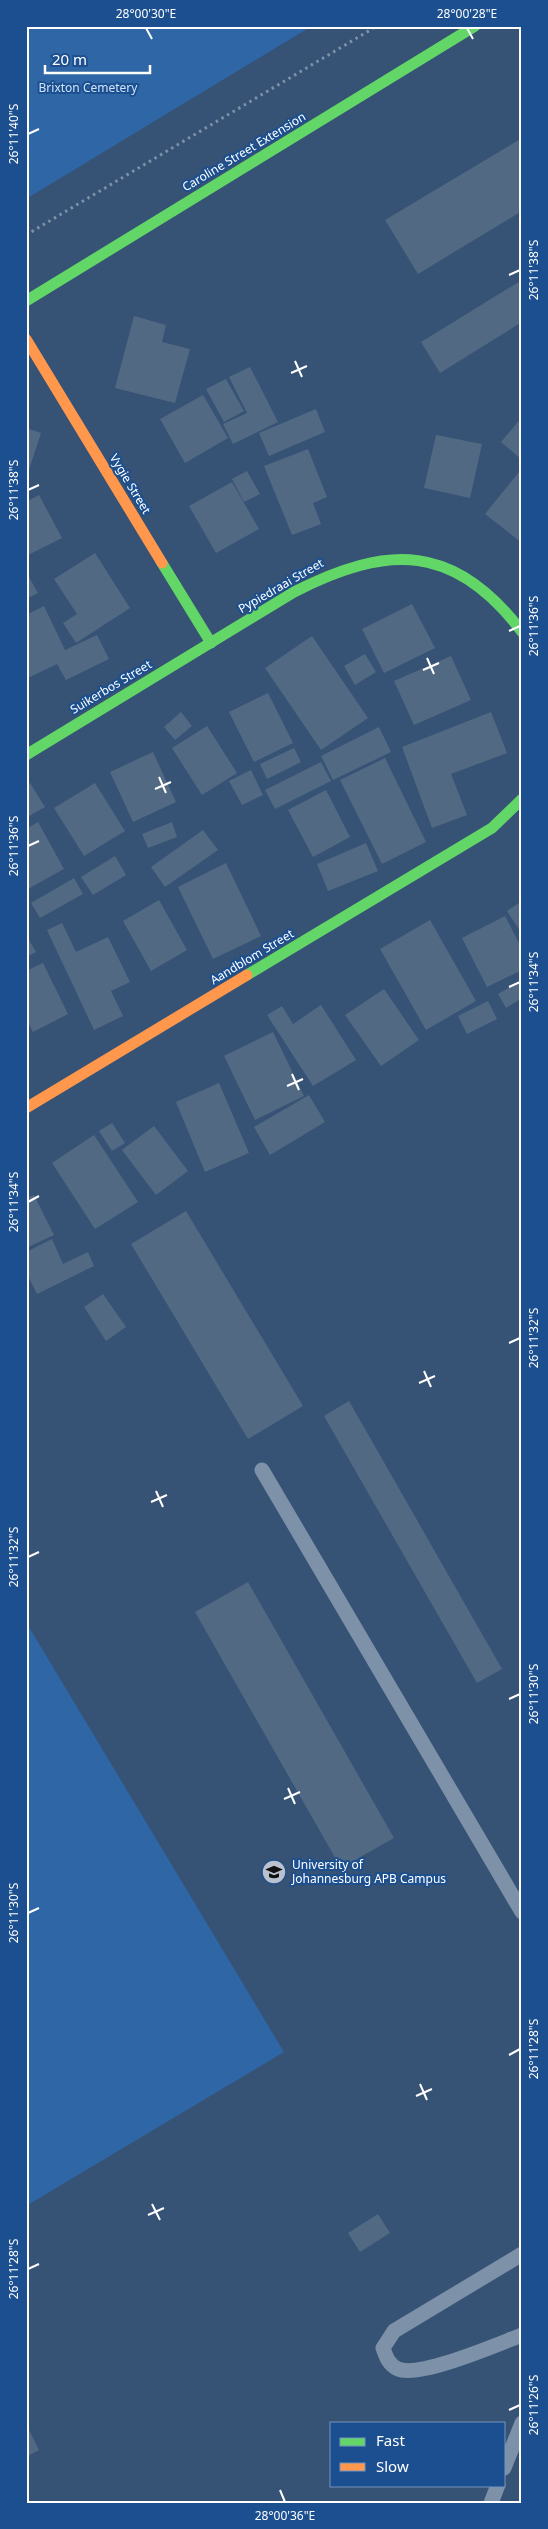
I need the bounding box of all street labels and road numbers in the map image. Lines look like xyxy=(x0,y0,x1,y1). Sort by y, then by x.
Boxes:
street label: Caroline Street Extension xyxy=(179,108,309,195)
street label: Vygie Street xyxy=(106,451,155,517)
street label: Pypiedraai Street xyxy=(235,554,327,617)
street label: Suikerbos Street xyxy=(67,655,155,718)
street label: Aandblom Street xyxy=(207,925,297,988)

